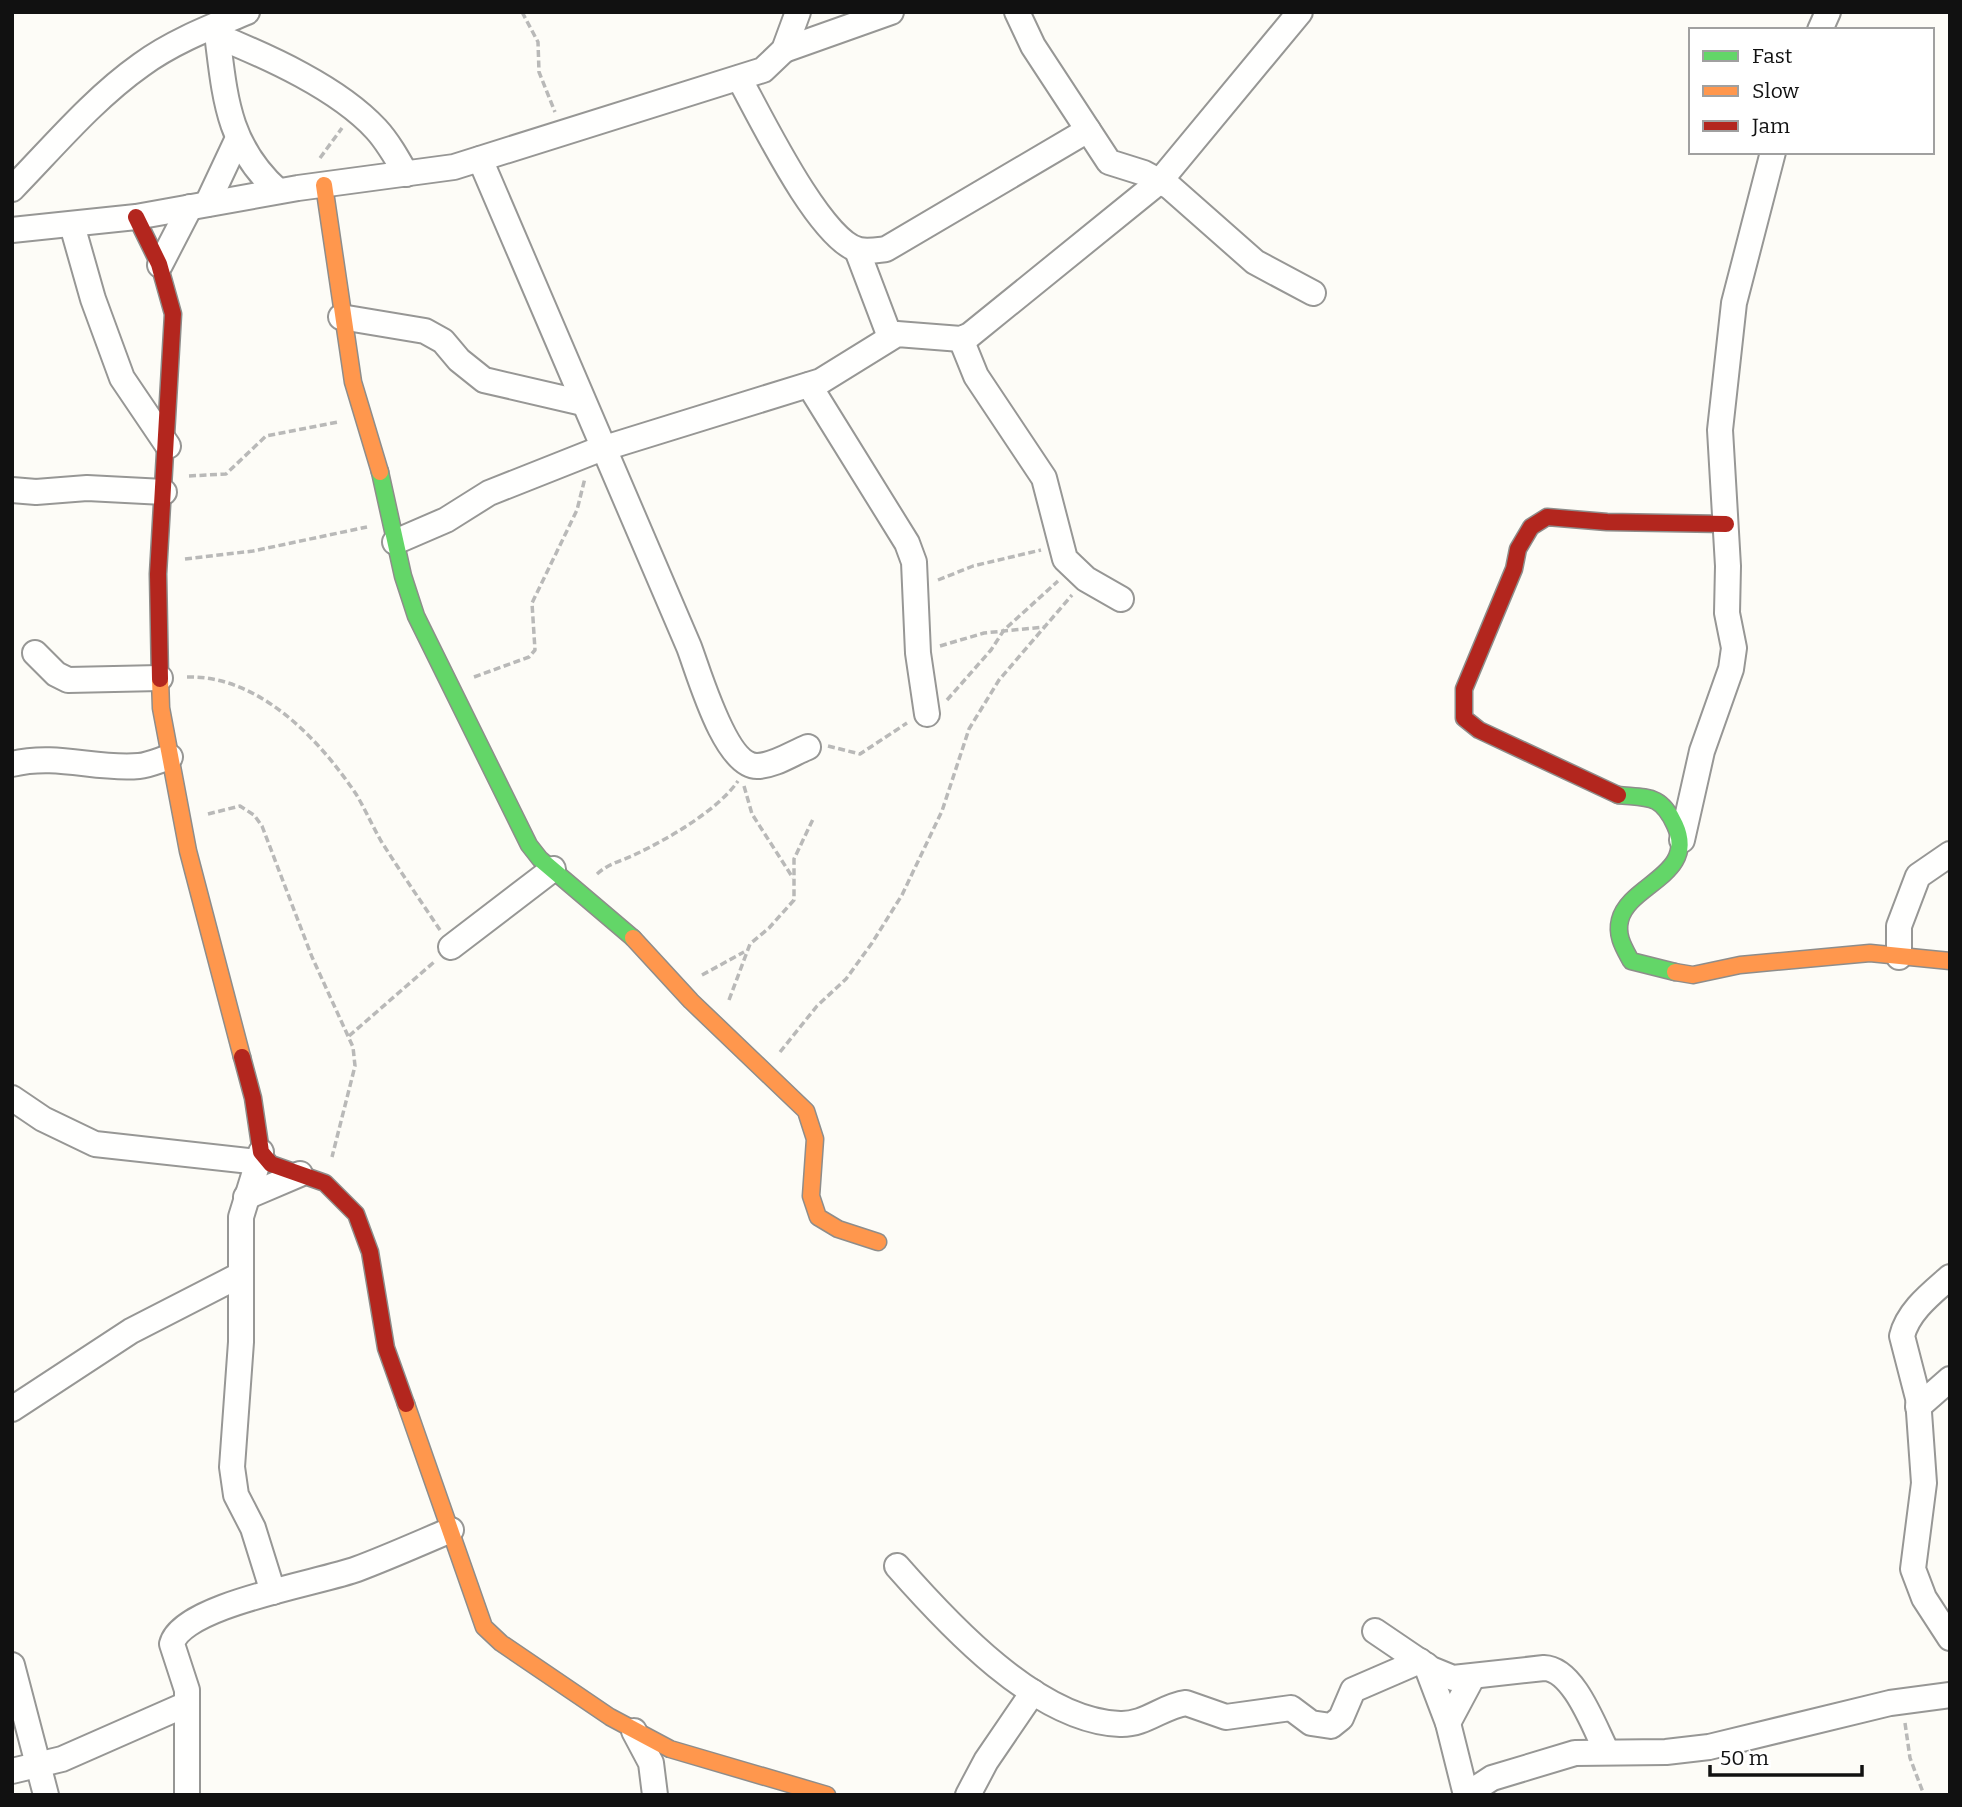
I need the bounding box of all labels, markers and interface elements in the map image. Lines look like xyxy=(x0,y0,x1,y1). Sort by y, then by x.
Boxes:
legend xyxy=(1689,28,1934,154)
text: Fast xyxy=(1752,43,1793,69)
text: Slow xyxy=(1752,78,1799,104)
text: Jam xyxy=(1751,113,1790,139)
scale bar xyxy=(1710,1734,1862,1778)
text: 50 m xyxy=(1720,1745,1769,1771)

